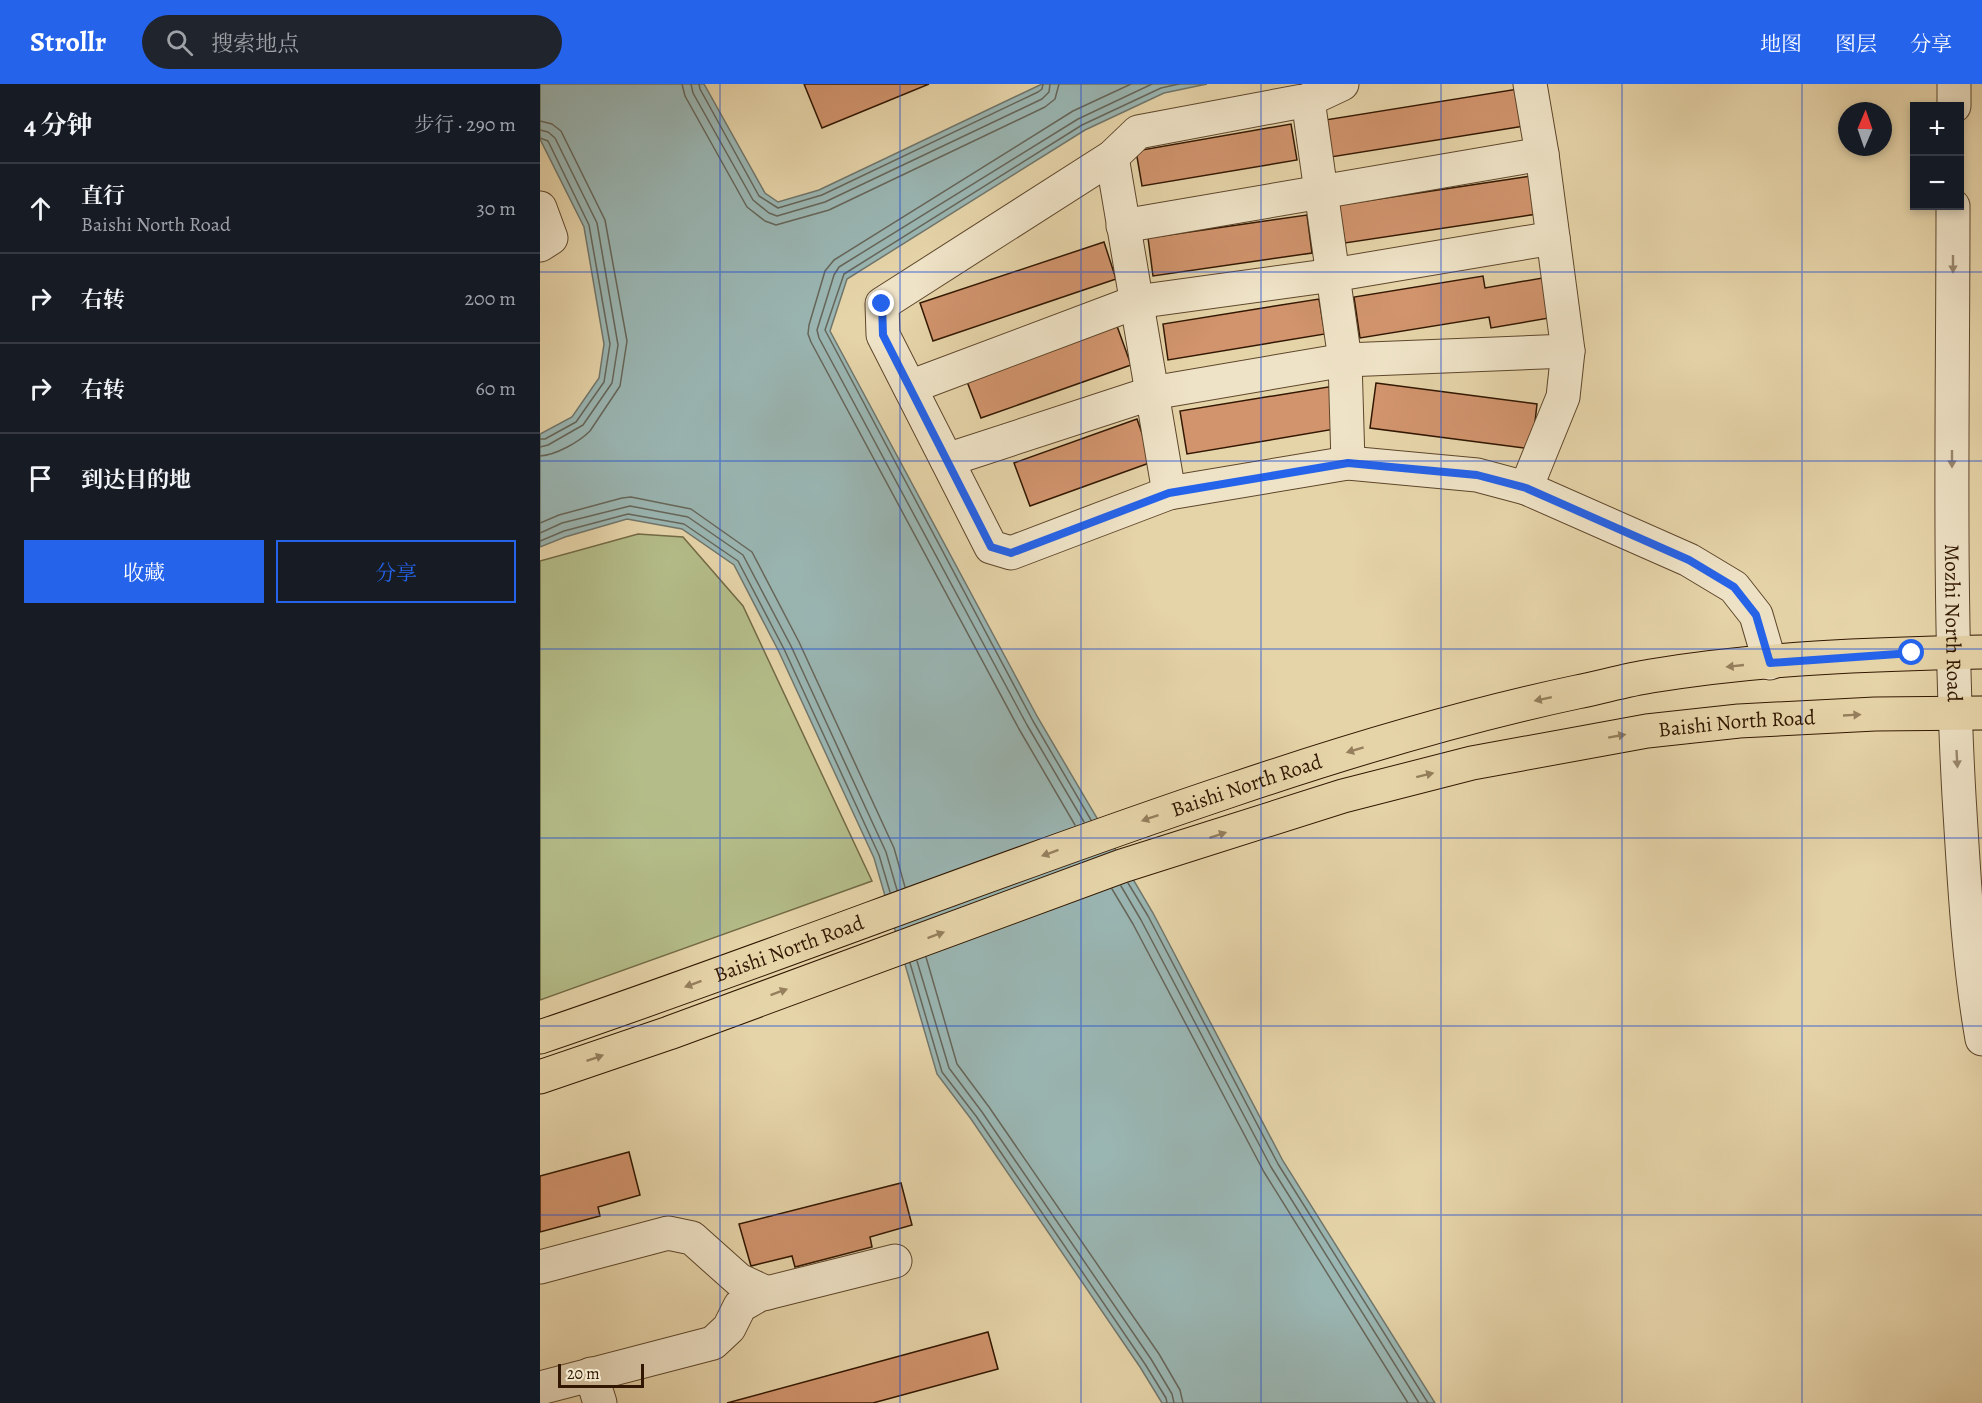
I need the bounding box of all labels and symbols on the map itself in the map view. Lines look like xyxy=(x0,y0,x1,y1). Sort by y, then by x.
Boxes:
north arrow xyxy=(1838,102,1892,156)
one-way arrow xyxy=(1948,254,1958,273)
route end xyxy=(868,290,894,316)
one-way arrow xyxy=(1948,449,1957,468)
street label: Mozhi North Road xyxy=(1938,544,1969,703)
route start xyxy=(1898,639,1924,665)
one-way arrow xyxy=(1725,661,1744,671)
one-way arrow xyxy=(1534,695,1552,705)
street label: Baishi North Road xyxy=(1657,703,1816,744)
one-way arrow xyxy=(1843,711,1862,720)
one-way arrow xyxy=(1607,732,1626,741)
one-way arrow xyxy=(1346,746,1364,755)
street label: Baishi North Road xyxy=(1167,747,1326,824)
one-way arrow xyxy=(1953,749,1962,768)
one-way arrow xyxy=(1416,769,1435,779)
one-way arrow xyxy=(1141,813,1159,823)
one-way arrow xyxy=(1209,830,1227,840)
one-way arrow xyxy=(1041,848,1059,858)
street label: Baishi North Road xyxy=(710,908,868,989)
one-way arrow xyxy=(927,930,945,939)
one-way arrow xyxy=(684,980,702,990)
one-way arrow xyxy=(770,987,788,997)
one-way arrow xyxy=(586,1052,604,1062)
scale bar xyxy=(558,1361,644,1388)

